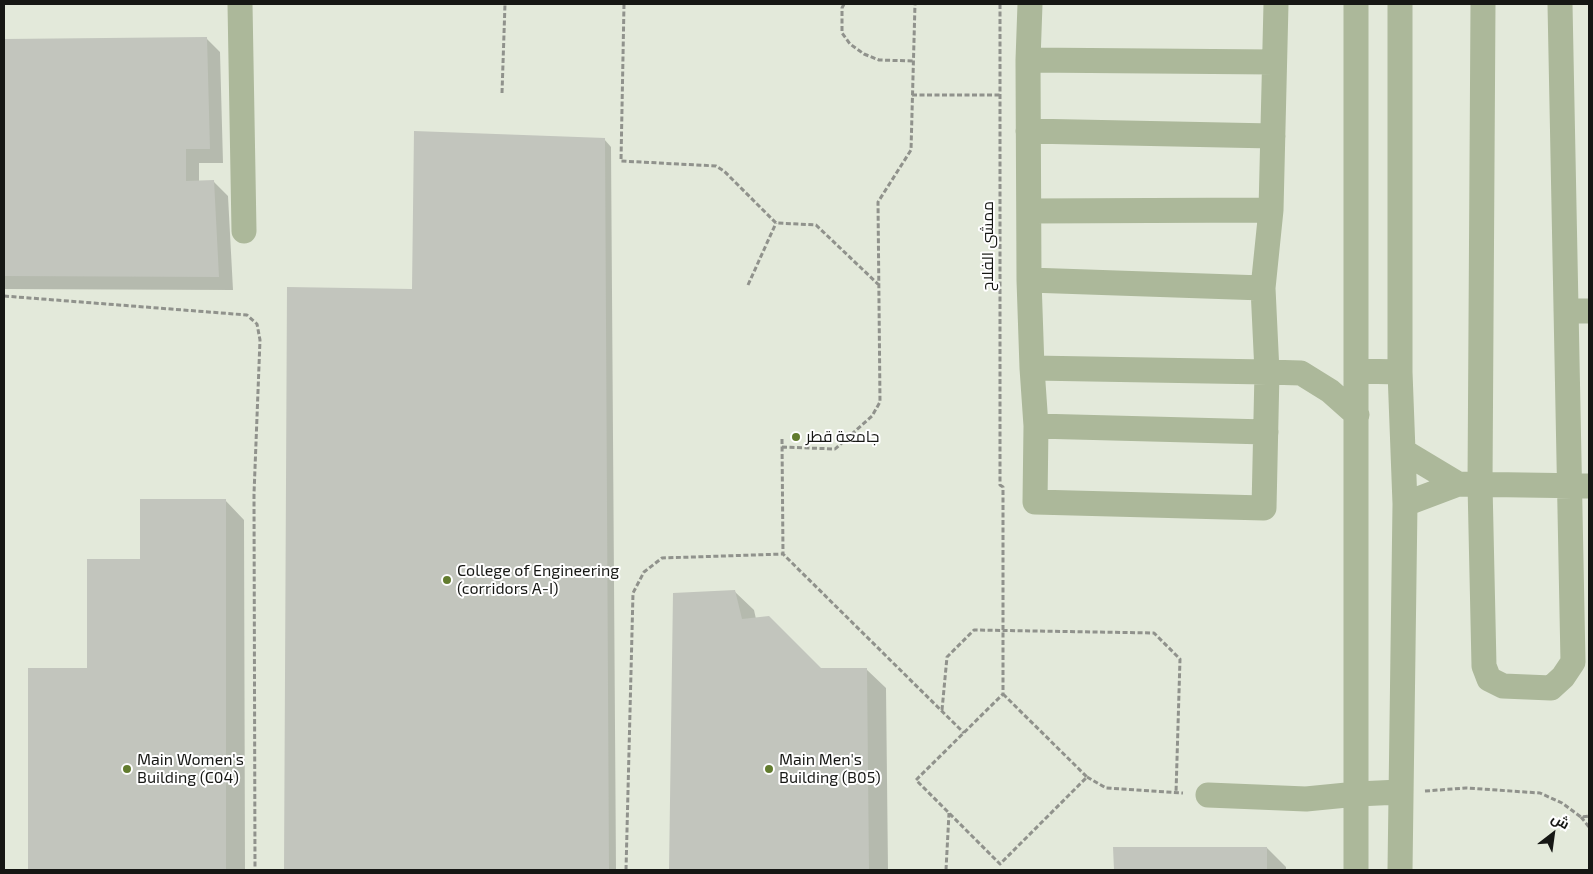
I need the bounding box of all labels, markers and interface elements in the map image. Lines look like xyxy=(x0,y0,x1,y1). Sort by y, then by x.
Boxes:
street label: ممشى الفلاح xyxy=(978,201,998,291)
place label: جامعة قطر xyxy=(806,427,879,447)
marker: جامعة قطر xyxy=(790,431,802,443)
place label: College of Engineering (corridors A-I) xyxy=(457,561,619,599)
marker: College of Engineering (corridors A-I) xyxy=(441,574,453,586)
place label: Main Women's Building (C04) xyxy=(137,750,244,788)
place label: Main Men's Building (B05) xyxy=(779,750,881,788)
marker: Main Women's Building (C04) xyxy=(121,763,133,775)
marker: Main Men's Building (B05) xyxy=(763,763,775,775)
north arrow xyxy=(1528,809,1578,859)
text: ش xyxy=(1549,809,1573,832)

